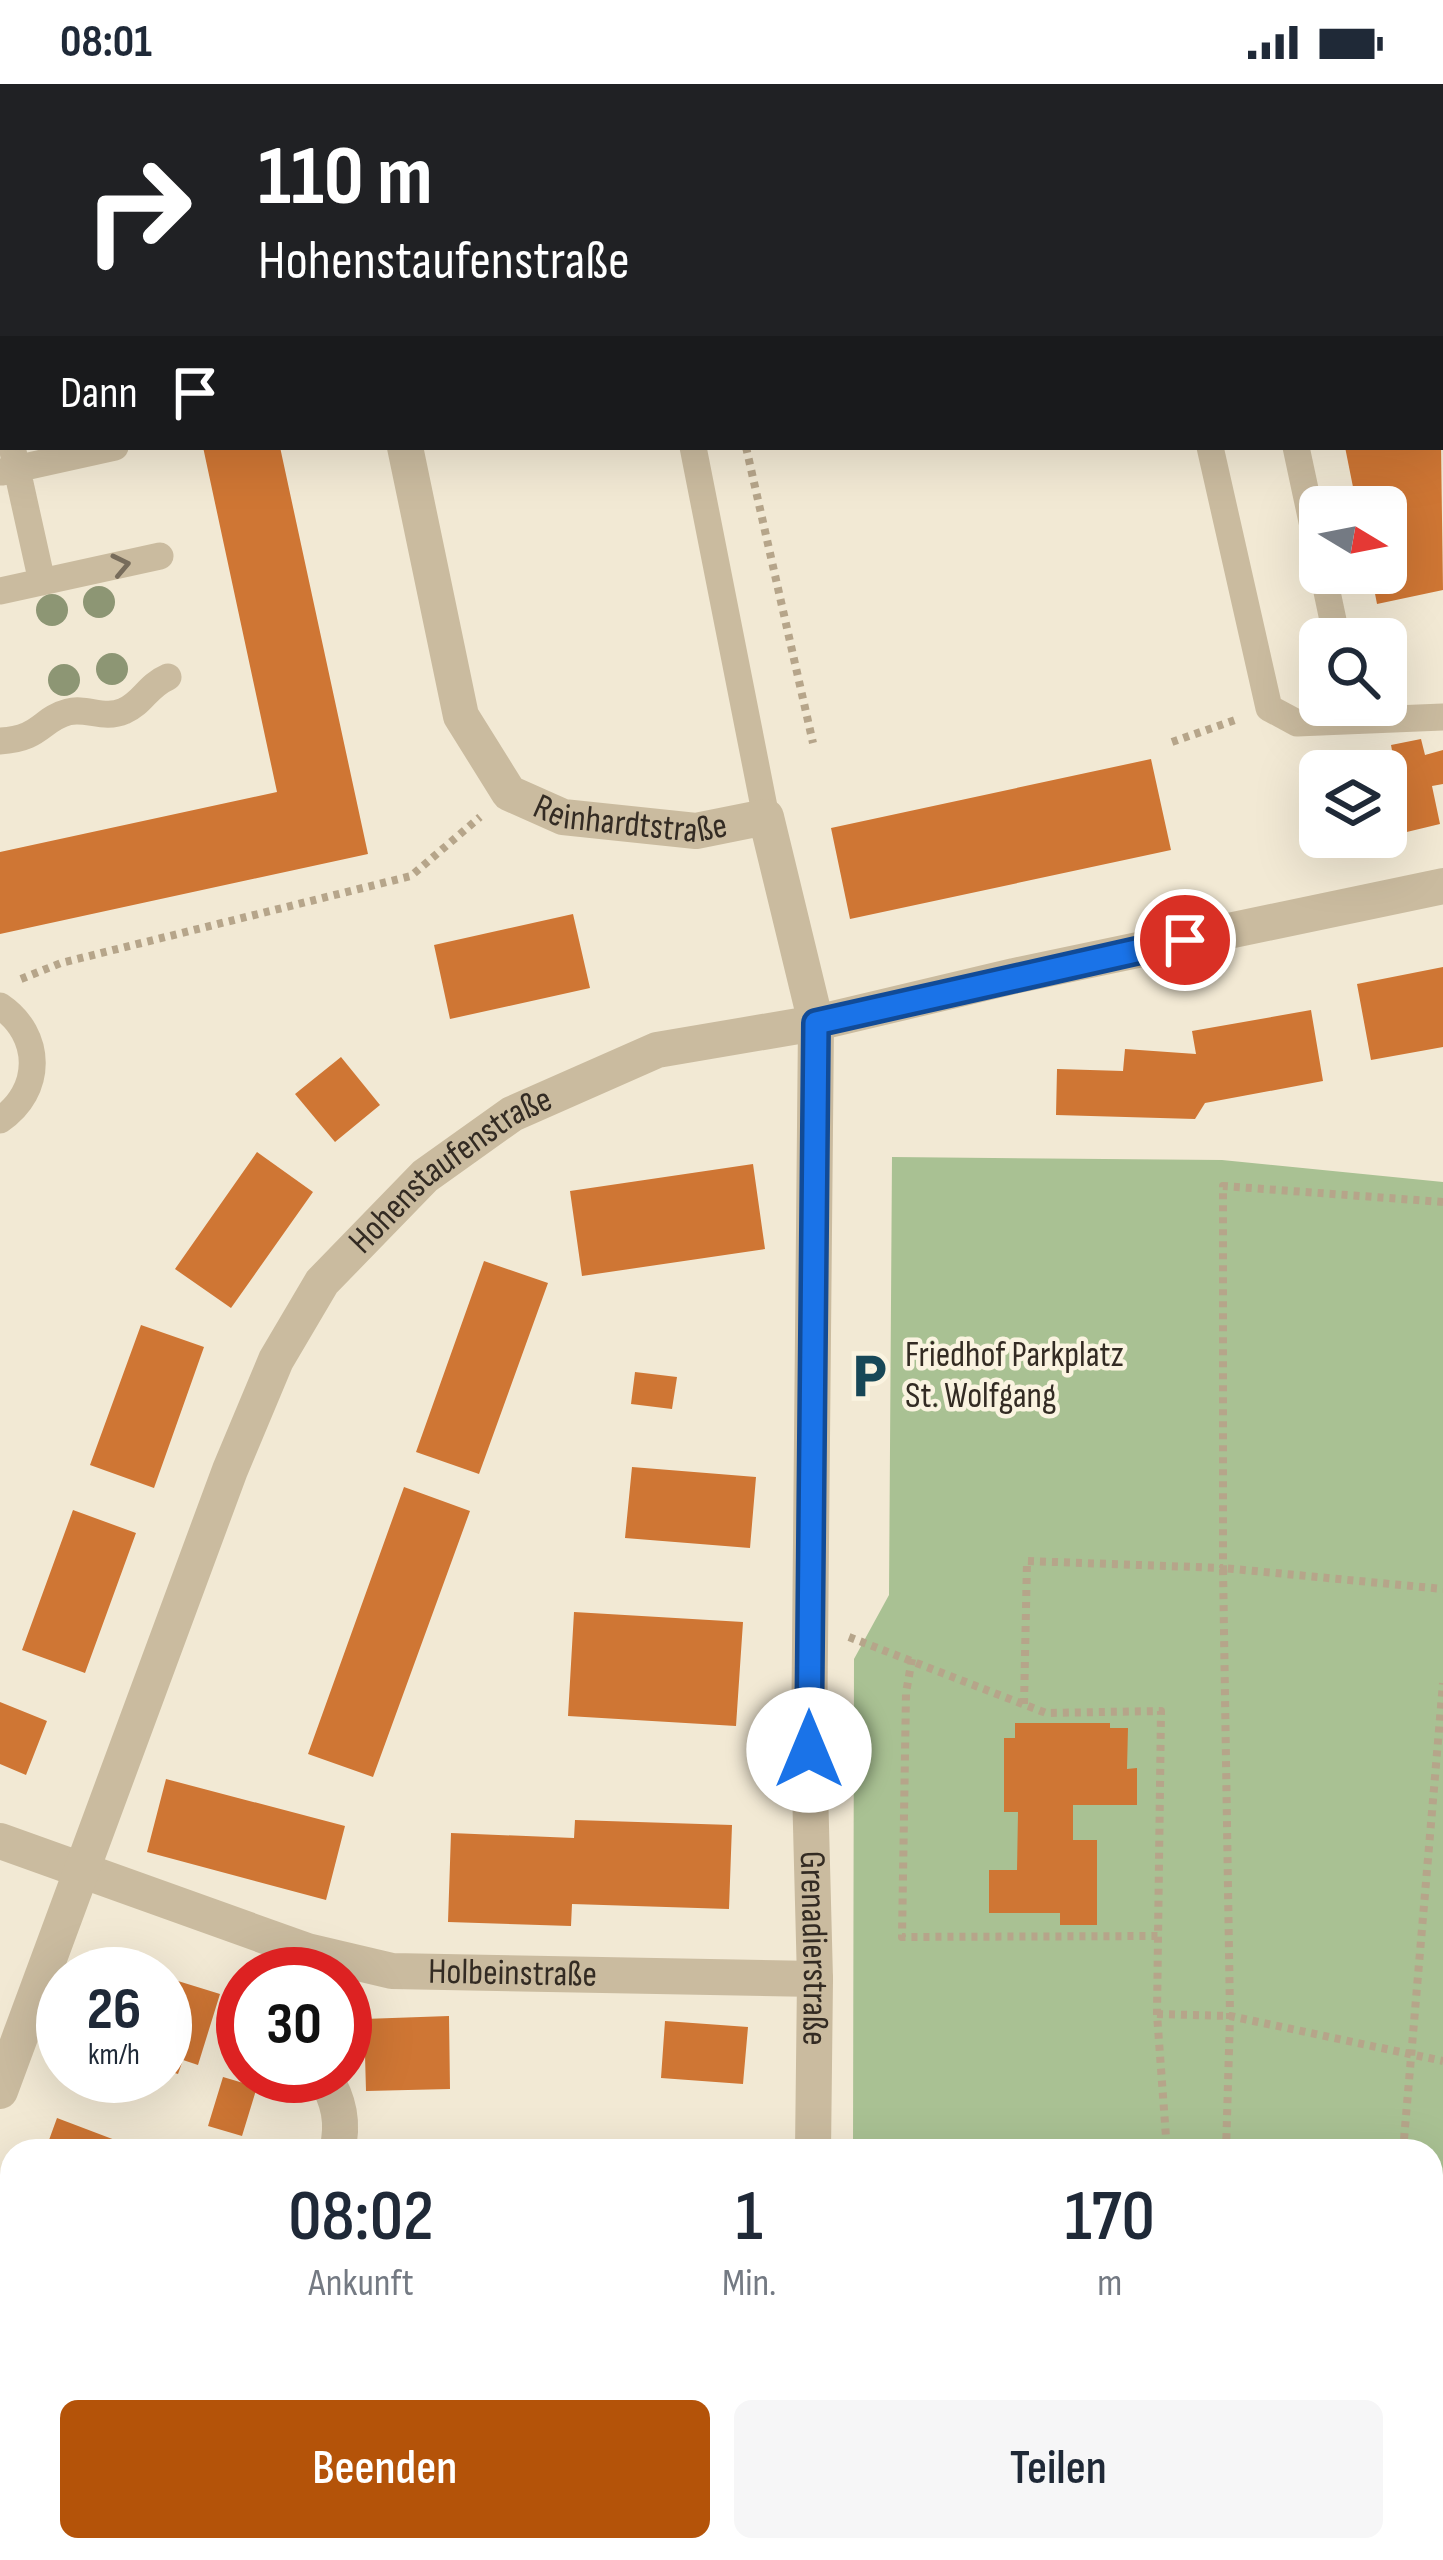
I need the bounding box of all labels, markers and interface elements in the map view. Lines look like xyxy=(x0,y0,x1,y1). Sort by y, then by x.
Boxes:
text: 08:01 xyxy=(60,15,152,70)
text: 110 m xyxy=(258,127,433,228)
icon: right xyxy=(60,132,216,288)
text: Hohenstaufenstraße xyxy=(258,229,630,294)
icon: arrive xyxy=(162,360,228,426)
text: Dann xyxy=(60,366,138,421)
north arrow xyxy=(1299,486,1407,594)
map controls xyxy=(1299,486,1407,858)
one-way arrow xyxy=(111,553,131,578)
button: search xyxy=(1299,618,1407,726)
button: layers xyxy=(1299,750,1407,858)
street label: Reinhardtstraße xyxy=(527,785,731,853)
pin xyxy=(1134,889,1236,991)
icon: arrive xyxy=(1152,907,1218,973)
street label: Hohenstaufenstraße xyxy=(340,1078,559,1263)
place label: Friedhof Parkplatz St. Wolfgang xyxy=(905,1334,1124,1418)
parking icon: Friedhof Parkplatz St. Wolfgang xyxy=(844,1351,894,1401)
position arrow xyxy=(746,1687,872,1813)
street label: Grenadierstraße xyxy=(790,1850,837,2046)
speed limit sign: 30 xyxy=(216,1947,372,2103)
street label: Holbeinstraße xyxy=(428,1950,597,1996)
text: 26 xyxy=(87,1974,141,2046)
text: km/h xyxy=(88,2037,140,2073)
text: 08:02 xyxy=(288,2174,434,2261)
text: 1 xyxy=(736,2174,763,2261)
text: 170 xyxy=(1065,2174,1155,2261)
text: Ankunft xyxy=(308,2260,414,2307)
text: Min. xyxy=(722,2260,776,2307)
text: m xyxy=(1097,2260,1122,2307)
button: Beenden xyxy=(60,2400,710,2538)
button: Teilen xyxy=(734,2400,1383,2538)

